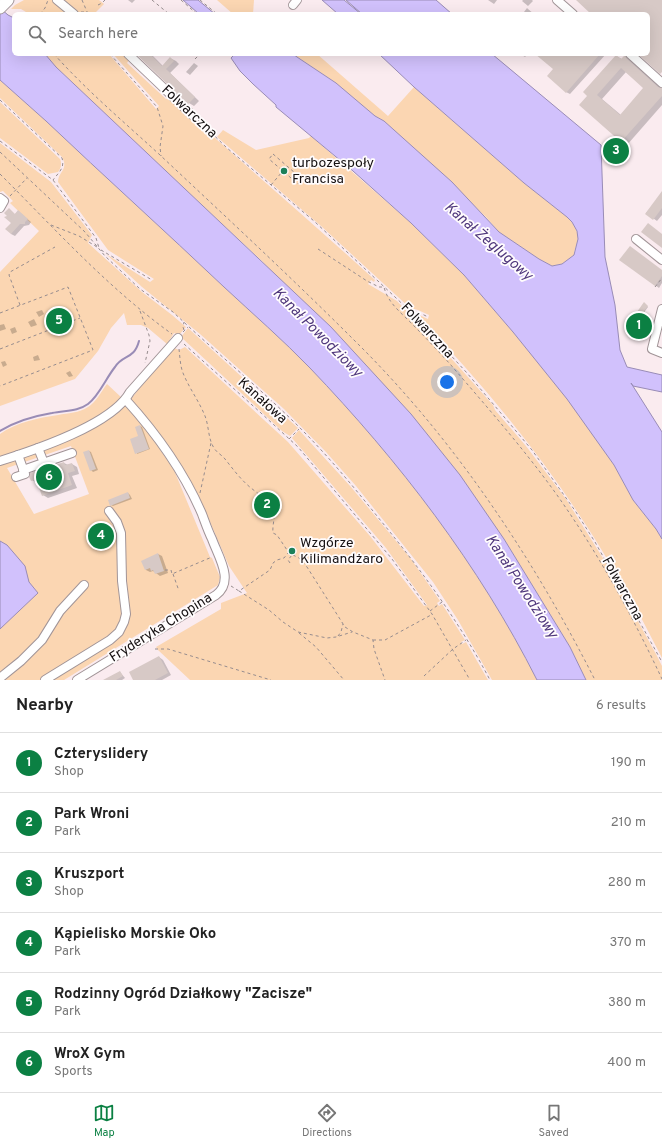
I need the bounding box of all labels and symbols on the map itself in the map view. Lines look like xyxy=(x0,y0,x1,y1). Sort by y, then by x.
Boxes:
street label: Folwarczna xyxy=(158,82,220,142)
pin: 3 xyxy=(603,136,629,166)
place label: turbozespoły Francisa xyxy=(292,155,374,188)
marker: turbozespoły Francisa xyxy=(279,166,289,176)
water label: Kanał Żeglugowy xyxy=(440,198,538,286)
water label: Kanał Powodziowy xyxy=(268,284,367,383)
street label: Folwarczna xyxy=(397,300,457,362)
pin: 5 xyxy=(46,306,72,336)
pin: 1 xyxy=(626,311,652,341)
your location xyxy=(437,372,457,392)
street label: Kanałowa xyxy=(234,374,290,428)
pin: 6 xyxy=(36,462,62,492)
pin: 2 xyxy=(254,490,280,520)
pin: 4 xyxy=(88,521,114,551)
water label: Kanał Powodziowy xyxy=(480,532,562,643)
place label: Wzgórze Kilimandżaro xyxy=(300,535,383,568)
marker: Wzgórze Kilimandżaro xyxy=(287,546,297,556)
street label: Folwarczna xyxy=(598,554,646,624)
street label: Fryderyka Chopina xyxy=(107,590,215,666)

